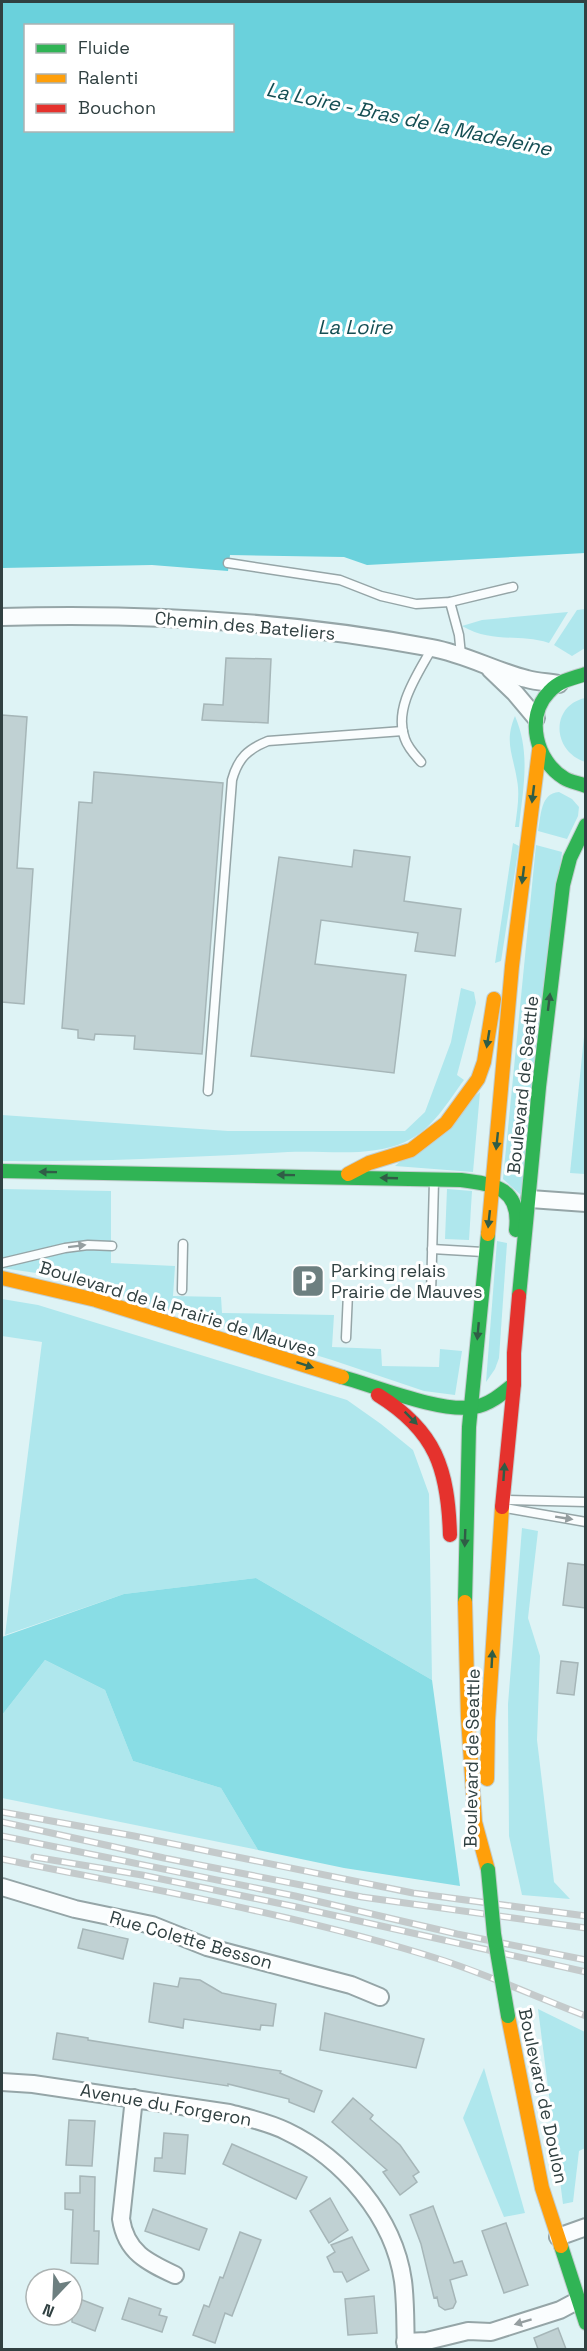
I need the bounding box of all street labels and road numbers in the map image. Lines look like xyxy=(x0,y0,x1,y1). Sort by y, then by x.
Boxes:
street label: Chemin des Bateliers xyxy=(154,606,336,645)
street label: Boulevard de Seattle xyxy=(502,995,543,1175)
street label: Boulevard de la Prairie de Mauves xyxy=(37,1255,320,1362)
street label: Boulevard de Seattle xyxy=(458,1668,485,1848)
street label: Rue Colette Besson xyxy=(107,1905,275,1974)
street label: Boulevard de Doulon xyxy=(514,2006,573,2186)
street label: Avenue du Forgeron xyxy=(79,2078,254,2131)

